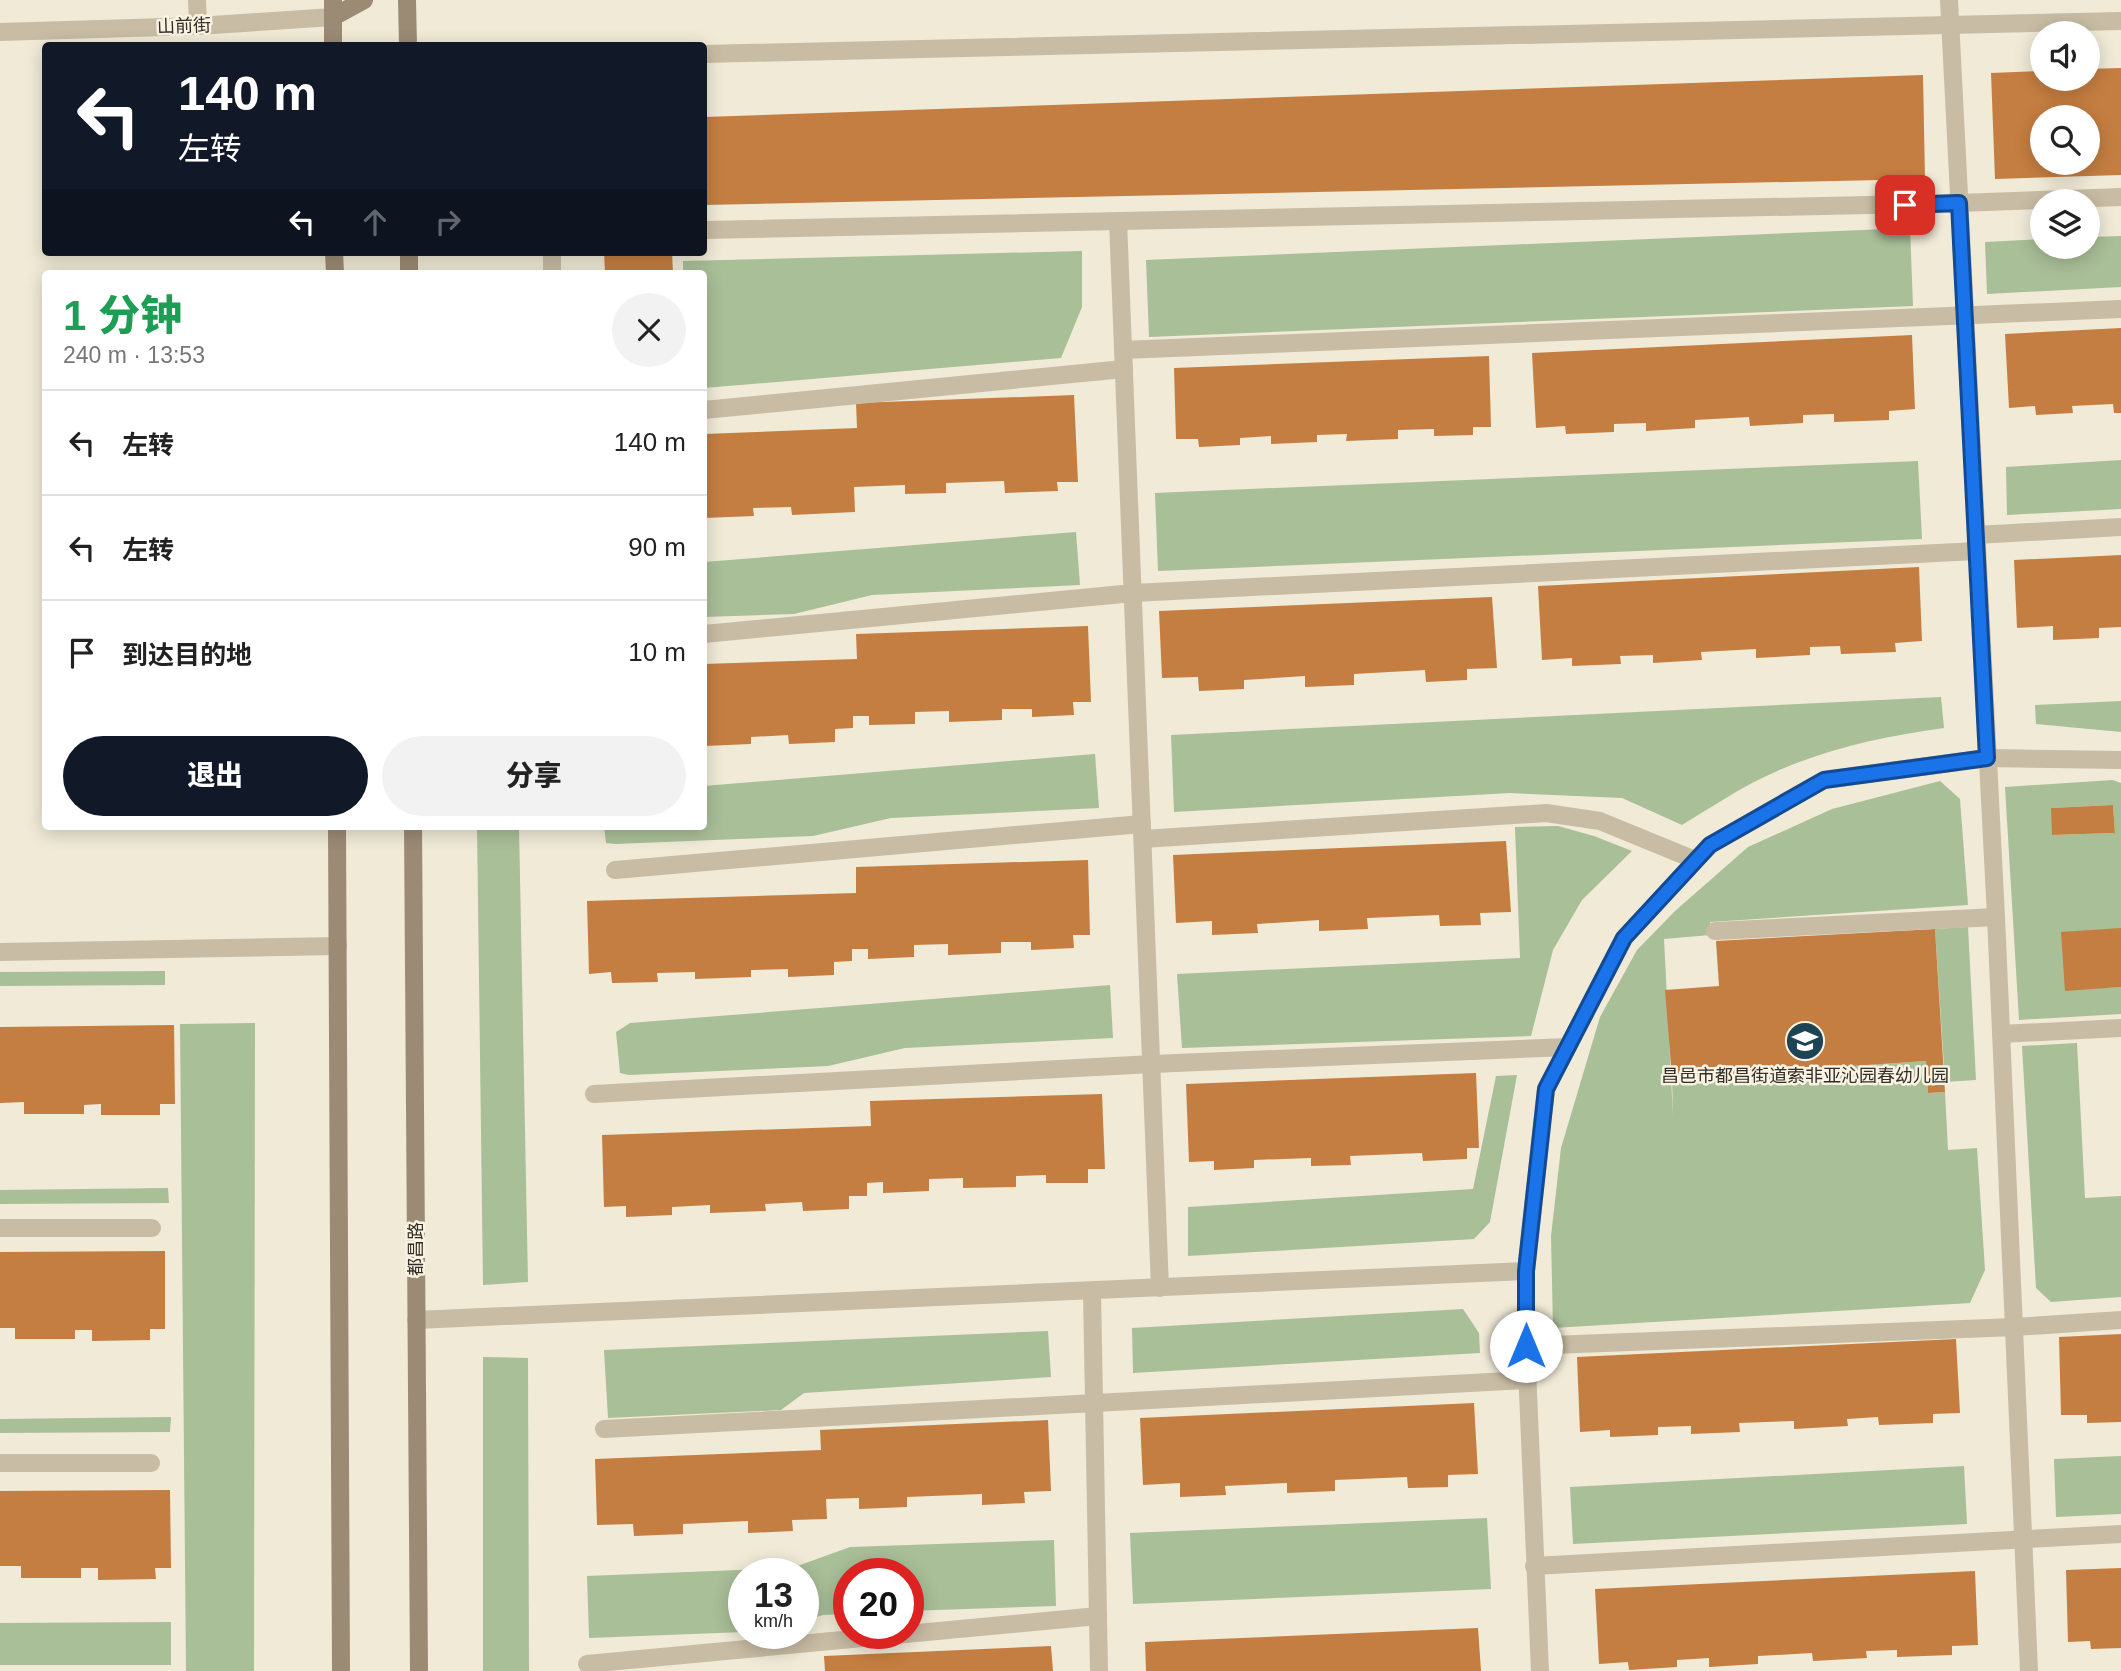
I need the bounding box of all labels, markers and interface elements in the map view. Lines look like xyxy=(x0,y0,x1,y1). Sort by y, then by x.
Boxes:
street label: 山前街 xyxy=(157,15,211,37)
map controls xyxy=(2030,21,2100,259)
button: sound xyxy=(2030,21,2100,91)
text: 140 m xyxy=(178,66,317,120)
icon: left xyxy=(63,70,154,161)
button: search xyxy=(2030,105,2100,175)
text: 左转 xyxy=(178,131,242,167)
pin xyxy=(1875,175,1935,235)
icon: arrive xyxy=(1886,186,1924,224)
button: layers xyxy=(2030,189,2100,259)
icon: left xyxy=(283,203,321,241)
icon: ahead xyxy=(356,203,394,241)
icon: right xyxy=(429,203,467,241)
text: 1 分钟 xyxy=(63,292,182,339)
button: close xyxy=(612,293,686,367)
text: 240 m · 13:53 xyxy=(63,342,205,368)
icon: left xyxy=(63,424,101,462)
text: 140 m xyxy=(614,427,686,457)
text: 左转 xyxy=(122,430,174,460)
icon: left xyxy=(63,529,101,567)
text: 90 m xyxy=(628,532,686,562)
text: 左转 xyxy=(122,535,174,565)
icon: arrive xyxy=(63,634,101,672)
text: 10 m xyxy=(628,637,686,667)
text: 到达目的地 xyxy=(122,640,252,670)
button: 退出 xyxy=(63,736,368,816)
button: 分享 xyxy=(382,736,686,816)
school or university icon: 昌邑市都昌街道索非亚沁园春幼儿园 xyxy=(1784,1020,1826,1062)
place label: 昌邑市都昌街道索非亚沁园春幼儿园 xyxy=(1661,1066,1949,1086)
street label: 都昌路 xyxy=(406,1222,426,1276)
position arrow xyxy=(1489,1309,1563,1383)
speed limit sign: 20 xyxy=(833,1558,924,1649)
text: 13 xyxy=(754,1575,793,1614)
text: km/h xyxy=(754,1611,793,1631)

